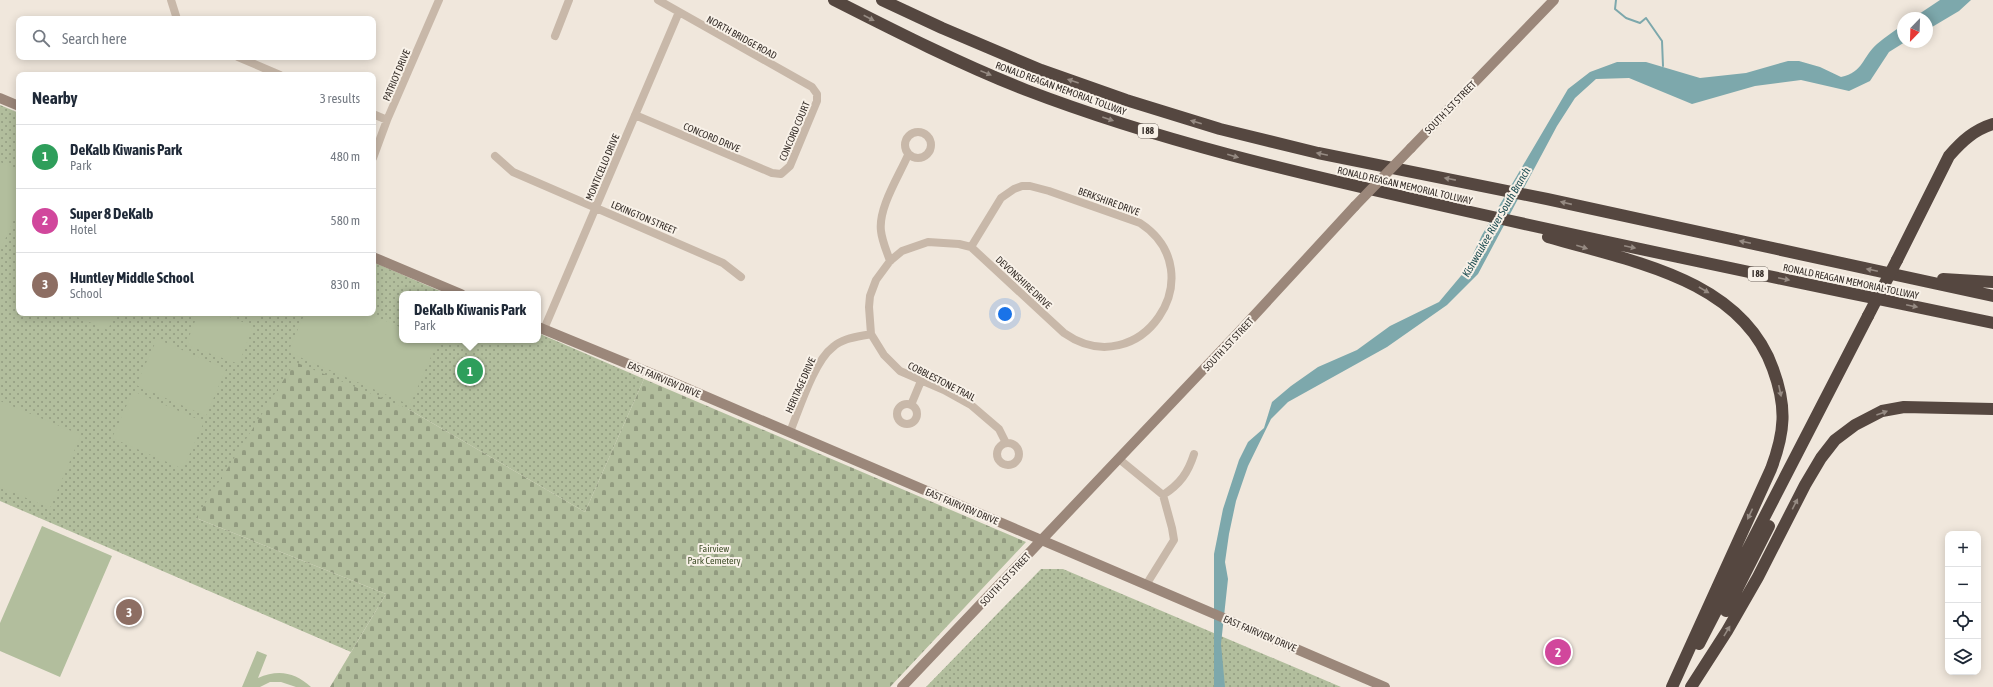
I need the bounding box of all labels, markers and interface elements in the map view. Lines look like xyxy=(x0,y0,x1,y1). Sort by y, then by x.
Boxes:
north arrow xyxy=(1897,12,1933,48)
street label: NORTH BRIDGE ROAD xyxy=(705,14,779,61)
one-way arrow xyxy=(863,15,875,21)
search box xyxy=(16,16,376,60)
icon: search xyxy=(30,27,52,49)
text: Search here xyxy=(62,30,127,47)
street label: PATRIOT DRIVE xyxy=(381,47,412,103)
street label: RONALD REAGAN MEMORIAL TOLLWAY xyxy=(994,60,1128,117)
one-way arrow xyxy=(981,71,993,77)
one-way arrow xyxy=(1066,78,1078,84)
street label: SOUTH 1ST STREET xyxy=(1423,78,1479,136)
text: Nearby xyxy=(32,88,78,108)
text: 3 results xyxy=(320,91,360,106)
street label: CONCORD COURT xyxy=(777,99,812,163)
one-way arrow xyxy=(1103,116,1115,122)
one-way arrow xyxy=(1190,119,1202,125)
street label: CONCORD DRIVE xyxy=(682,121,742,155)
road number: I 88 xyxy=(1138,124,1158,138)
street label: MONTICELLO DRIVE xyxy=(583,132,622,202)
text: DeKalb Kiwanis Park xyxy=(70,141,182,158)
text: 1 xyxy=(42,149,48,164)
text: 480 m xyxy=(331,149,360,164)
one-way arrow xyxy=(1316,150,1328,156)
one-way arrow xyxy=(1227,153,1239,159)
text: Park xyxy=(70,158,92,173)
water label: Kishwaukee River South Branch xyxy=(1460,164,1533,279)
street label: RONALD REAGAN MEMORIAL TOLLWAY xyxy=(1336,165,1474,207)
one-way arrow xyxy=(1444,176,1456,182)
street label: BERKSHIRE DRIVE xyxy=(1077,185,1142,218)
street label: LEXINGTON STREET xyxy=(609,199,679,236)
one-way arrow xyxy=(1560,200,1572,206)
text: Super 8 DeKalb xyxy=(70,205,153,222)
text: 2 xyxy=(42,213,48,228)
text: 580 m xyxy=(331,213,360,228)
text: Hotel xyxy=(70,222,97,237)
one-way arrow xyxy=(1738,239,1751,245)
one-way arrow xyxy=(1576,244,1588,250)
one-way arrow xyxy=(1624,244,1636,250)
street label: DEVONSHIRE DRIVE xyxy=(994,254,1054,311)
street label: RONALD REAGAN MEMORIAL TOLLWAY xyxy=(1782,262,1920,301)
one-way arrow xyxy=(1865,266,1878,272)
road number: I 88 xyxy=(1748,267,1768,281)
text: Huntley Middle School xyxy=(70,269,194,286)
text: 3 xyxy=(42,277,48,292)
text: 830 m xyxy=(331,277,360,292)
one-way arrow xyxy=(1778,277,1790,283)
text: School xyxy=(70,286,102,301)
one-way arrow xyxy=(1698,287,1710,294)
popup xyxy=(399,291,541,343)
text: DeKalb Kiwanis Park xyxy=(414,301,526,318)
one-way arrow xyxy=(1905,303,1918,309)
your location xyxy=(995,304,1015,324)
street label: SOUTH 1ST STREET xyxy=(1201,315,1256,373)
text: Park xyxy=(414,318,436,333)
street label: HERITAGE DRIVE xyxy=(783,355,818,415)
pin: 1 xyxy=(457,356,483,386)
street label: EAST FAIRVIEW DRIVE xyxy=(626,359,703,400)
street label: COBBLESTONE TRAIL xyxy=(906,360,977,403)
one-way arrow xyxy=(1778,385,1784,397)
one-way arrow xyxy=(1876,409,1888,415)
street label: EAST FAIRVIEW DRIVE xyxy=(924,486,1001,527)
one-way arrow xyxy=(1792,498,1798,510)
one-way arrow xyxy=(1747,509,1753,520)
map controls xyxy=(1945,531,1981,675)
button: + xyxy=(1945,531,1981,567)
park label: Fairview Park Cemetery xyxy=(687,543,741,566)
street label: SOUTH 1ST STREET xyxy=(978,550,1033,608)
button: − xyxy=(1945,567,1981,603)
pin: 3 xyxy=(116,597,142,627)
button: locate xyxy=(1945,603,1981,639)
street label: EAST FAIRVIEW DRIVE xyxy=(1222,613,1299,654)
one-way arrow xyxy=(1724,625,1731,637)
pin: 2 xyxy=(1545,637,1571,667)
button: layers xyxy=(1945,639,1981,675)

